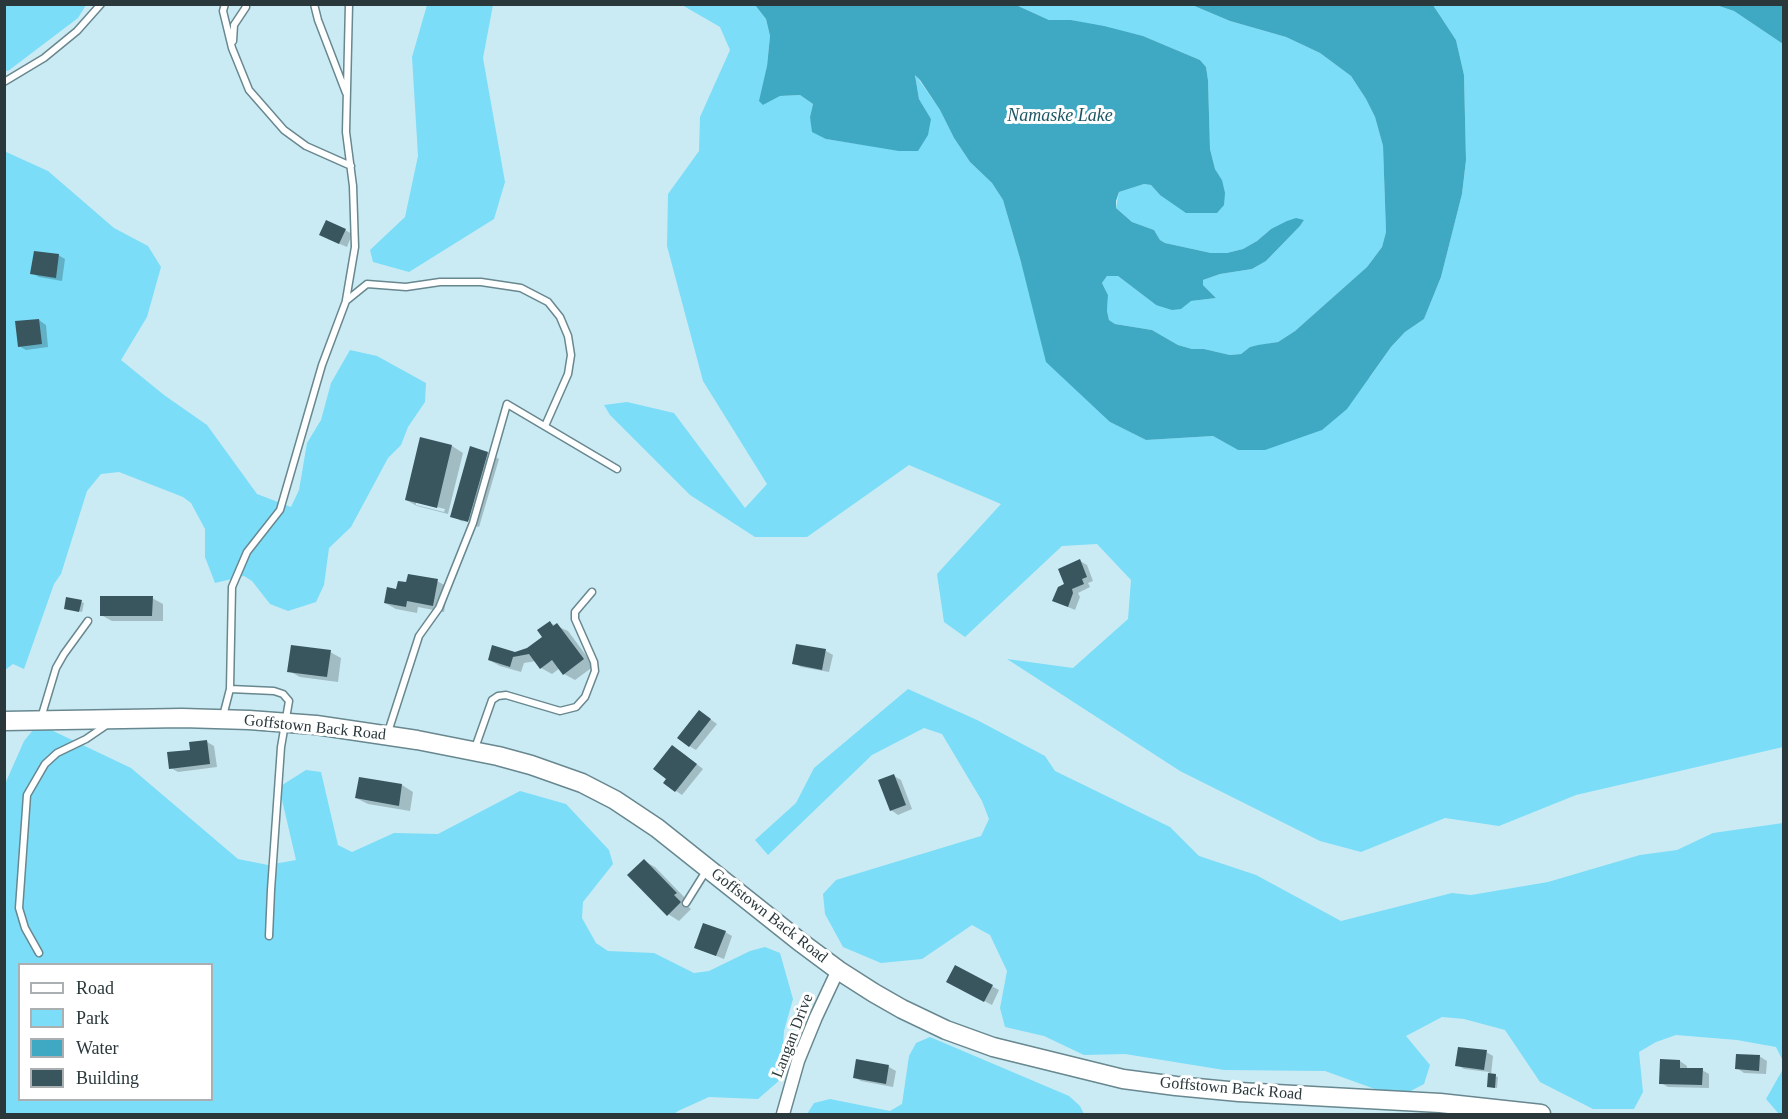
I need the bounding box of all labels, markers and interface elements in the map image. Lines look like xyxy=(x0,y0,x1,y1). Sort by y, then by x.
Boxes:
water label: Namaske Lake xyxy=(1007,105,1113,127)
street label: Goffstown Back Road xyxy=(243,711,387,745)
street label: Goffstown Back Road xyxy=(707,864,831,968)
legend xyxy=(18,963,213,1101)
text: Road xyxy=(76,978,114,998)
street label: Langan Drive xyxy=(768,991,818,1081)
text: Park xyxy=(76,1008,109,1028)
text: Water xyxy=(76,1038,119,1058)
text: Building xyxy=(76,1068,139,1088)
street label: Goffstown Back Road xyxy=(1159,1073,1303,1105)

